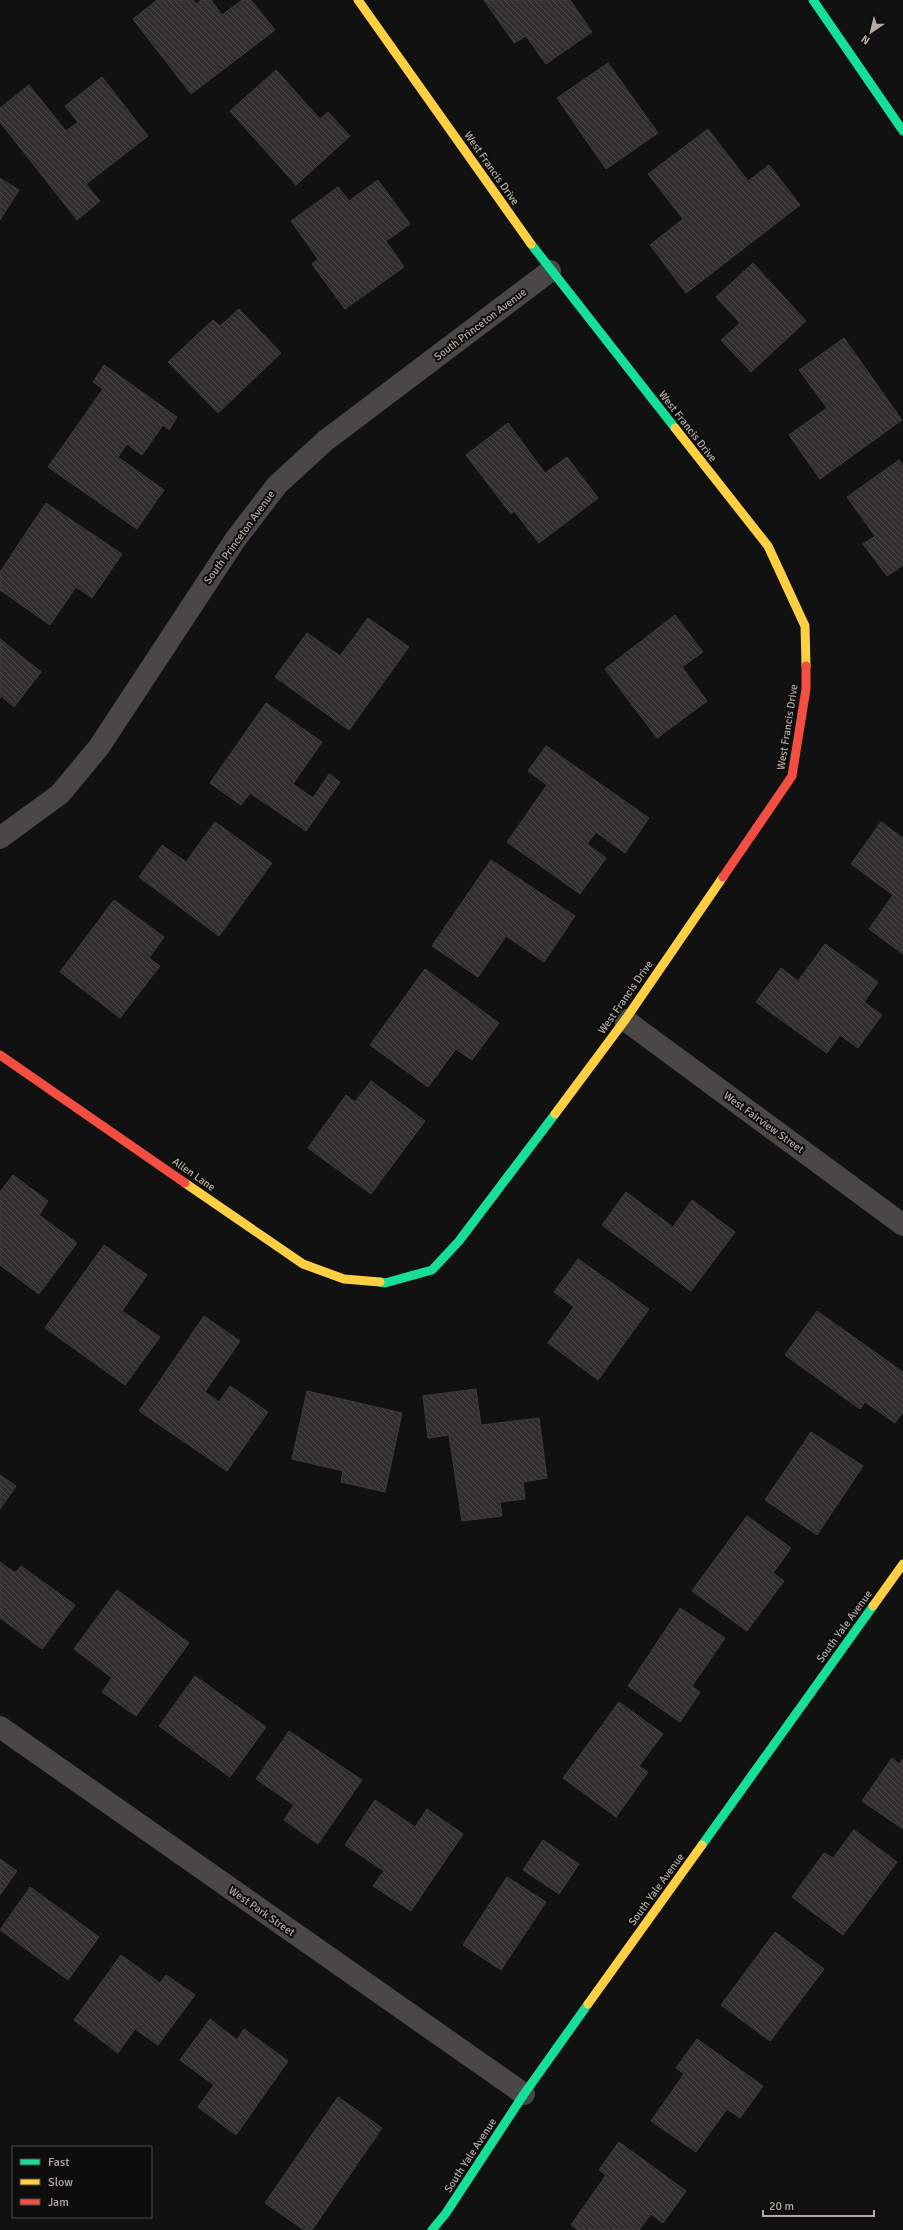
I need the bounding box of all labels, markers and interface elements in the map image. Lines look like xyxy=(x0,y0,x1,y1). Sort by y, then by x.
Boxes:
north arrow xyxy=(851,12,891,52)
text: N xyxy=(859,32,872,47)
street label: West Francis Drive xyxy=(461,129,522,208)
street label: South Princeton Avenue xyxy=(432,285,529,363)
street label: West Francis Drive xyxy=(656,388,719,464)
street label: South Princeton Avenue xyxy=(201,488,278,587)
street label: West Francis Drive xyxy=(774,683,801,771)
street label: West Francis Drive xyxy=(595,958,656,1037)
street label: West Fairview Street xyxy=(721,1089,807,1156)
street label: Allen Lane xyxy=(170,1155,218,1194)
street label: South Yale Avenue xyxy=(814,1588,875,1665)
street label: South Yale Avenue xyxy=(626,1851,687,1928)
street label: West Park Street xyxy=(226,1884,297,1939)
street label: South Yale Avenue xyxy=(442,2116,499,2195)
legend xyxy=(12,2146,152,2218)
text: Fast xyxy=(48,2155,69,2170)
text: Slow xyxy=(48,2175,73,2190)
scale bar xyxy=(763,2192,874,2218)
text: Jam xyxy=(48,2195,69,2210)
text: 20 m xyxy=(769,2199,794,2214)

